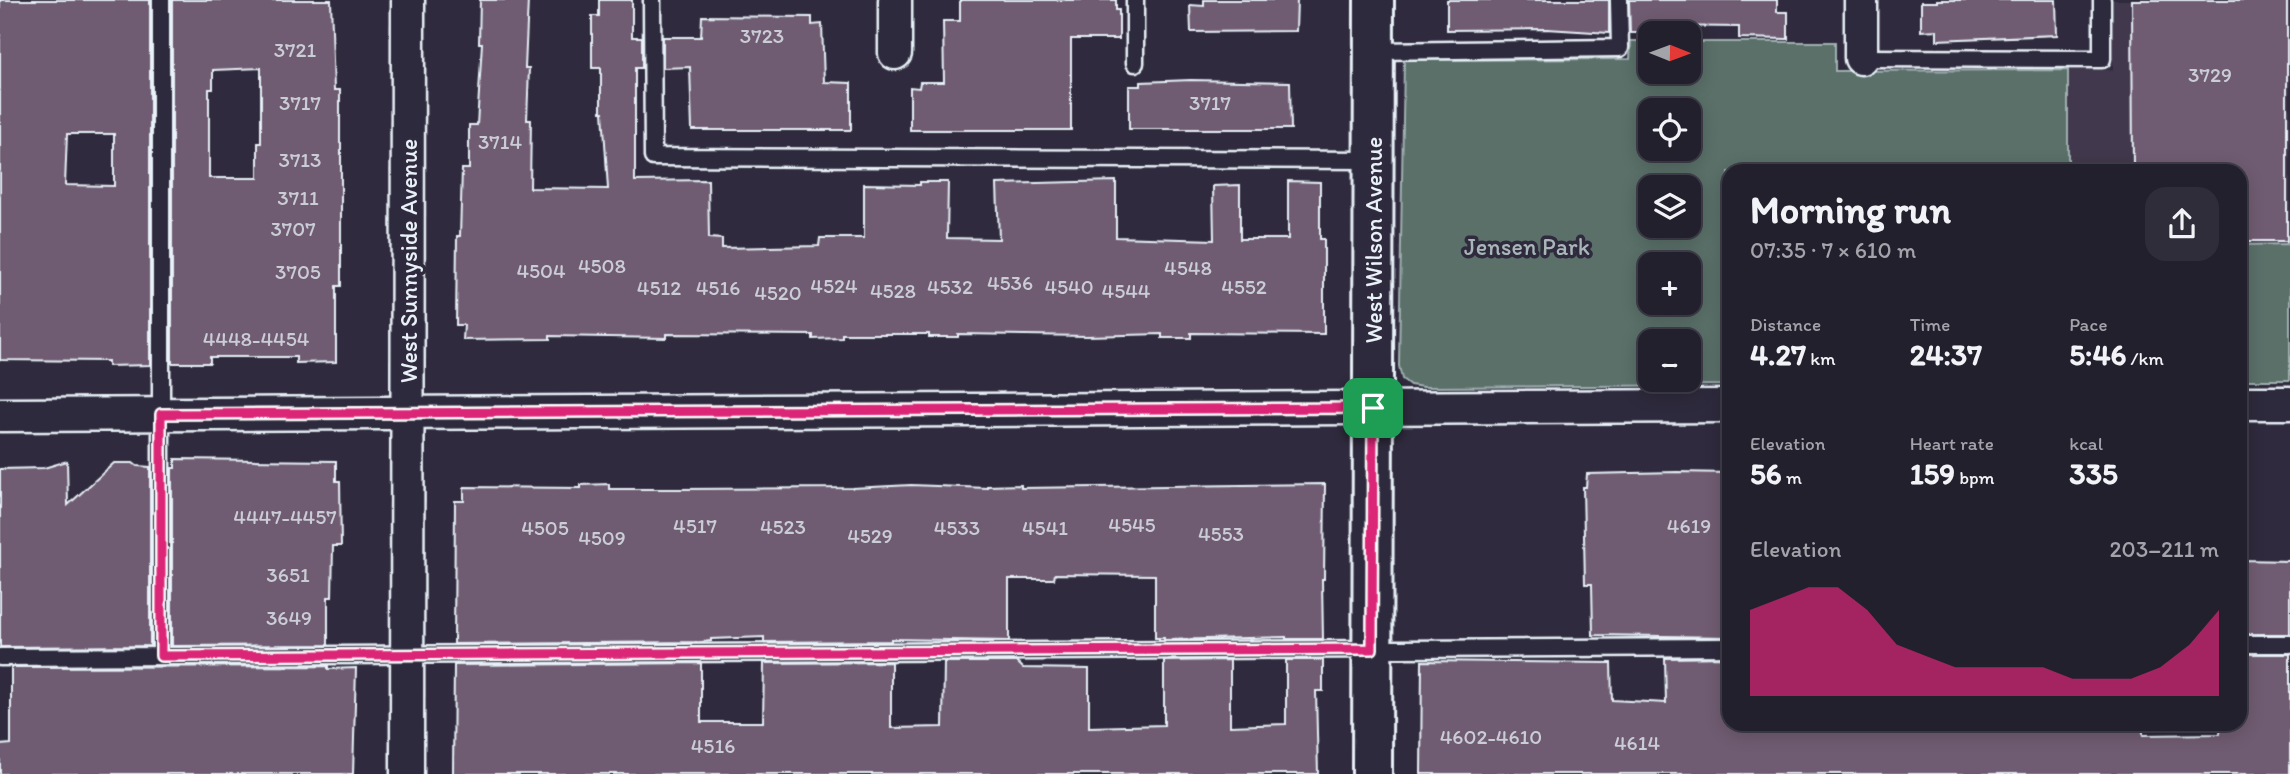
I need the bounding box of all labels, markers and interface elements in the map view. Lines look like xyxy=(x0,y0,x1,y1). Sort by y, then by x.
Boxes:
north arrow xyxy=(1638,21,1701,84)
map controls xyxy=(1638,21,1701,392)
house number: 3723 xyxy=(740,23,784,48)
house number: 3721 xyxy=(274,37,317,62)
house number: 3729 xyxy=(2188,62,2232,87)
house number: 3717 xyxy=(279,90,321,115)
house number: 3717 xyxy=(1189,90,1231,115)
button: locate xyxy=(1638,98,1701,161)
house number: 3714 xyxy=(478,129,522,154)
street label: West Wilson Avenue xyxy=(1359,137,1388,343)
street label: West Sunnyside Avenue xyxy=(394,139,423,383)
house number: 3713 xyxy=(278,147,322,172)
button: layers xyxy=(1638,175,1701,238)
house number: 3711 xyxy=(277,185,319,210)
text: Morning run xyxy=(1750,187,1951,233)
button: share xyxy=(2145,187,2219,261)
house number: 3707 xyxy=(270,216,316,241)
park label: Jensen Park xyxy=(1464,232,1590,261)
text: 07:35 · 7 × 610 m xyxy=(1750,236,1916,264)
button: + xyxy=(1638,252,1701,315)
house number: 4508 xyxy=(578,253,626,278)
house number: 4548 xyxy=(1164,255,1212,280)
house number: 4504 xyxy=(516,258,566,283)
house number: 3705 xyxy=(275,259,321,284)
house number: 4536 xyxy=(987,270,1033,295)
house number: 4524 xyxy=(810,273,858,298)
house number: 4532 xyxy=(927,274,973,299)
house number: 4540 xyxy=(1044,274,1094,299)
house number: 4552 xyxy=(1221,274,1267,299)
house number: 4512 xyxy=(637,275,681,300)
house number: 4516 xyxy=(696,275,740,300)
house number: 4528 xyxy=(870,278,916,303)
house number: 4544 xyxy=(1102,278,1151,303)
house number: 4520 xyxy=(754,280,802,305)
text: Distance xyxy=(1750,313,1821,336)
text: Time xyxy=(1910,313,1950,336)
text: Pace xyxy=(2069,313,2107,336)
house number: 4448-4454 xyxy=(203,326,310,351)
button: − xyxy=(1638,329,1701,392)
text: 4.27 xyxy=(1750,336,1806,373)
text: 24:37 xyxy=(1910,336,1982,373)
text: 5:46 xyxy=(2069,336,2126,373)
text: km xyxy=(1806,347,1835,370)
text: /km xyxy=(2126,347,2164,370)
pin xyxy=(1343,378,1403,438)
icon: arrive xyxy=(1354,389,1392,427)
text: Elevation xyxy=(1750,432,1826,455)
text: Heart rate xyxy=(1910,432,1994,455)
text: kcal xyxy=(2069,432,2103,455)
text: 56 xyxy=(1750,455,1782,492)
text: 159 xyxy=(1910,455,1955,492)
text: 335 xyxy=(2069,455,2118,492)
text: m xyxy=(1782,466,1802,489)
text: bpm xyxy=(1955,466,1995,489)
house number: 4447-4457 xyxy=(233,504,337,529)
house number: 4545 xyxy=(1108,512,1156,537)
house number: 4517 xyxy=(673,513,717,538)
house number: 4619 xyxy=(1667,513,1711,538)
house number: 4523 xyxy=(760,514,806,539)
house number: 4505 xyxy=(521,515,569,540)
house number: 4533 xyxy=(934,515,980,540)
house number: 4541 xyxy=(1022,515,1068,540)
house number: 4553 xyxy=(1198,521,1244,546)
house number: 4529 xyxy=(847,523,893,548)
house number: 4509 xyxy=(578,525,626,550)
text: Elevation xyxy=(1750,535,1841,563)
text: 203–211 m xyxy=(2109,535,2219,563)
house number: 3651 xyxy=(266,562,310,587)
house number: 3649 xyxy=(266,605,312,630)
house number: 4602-4610 xyxy=(1440,724,1542,749)
house number: 4614 xyxy=(1614,730,1660,755)
house number: 4516 xyxy=(691,733,735,758)

